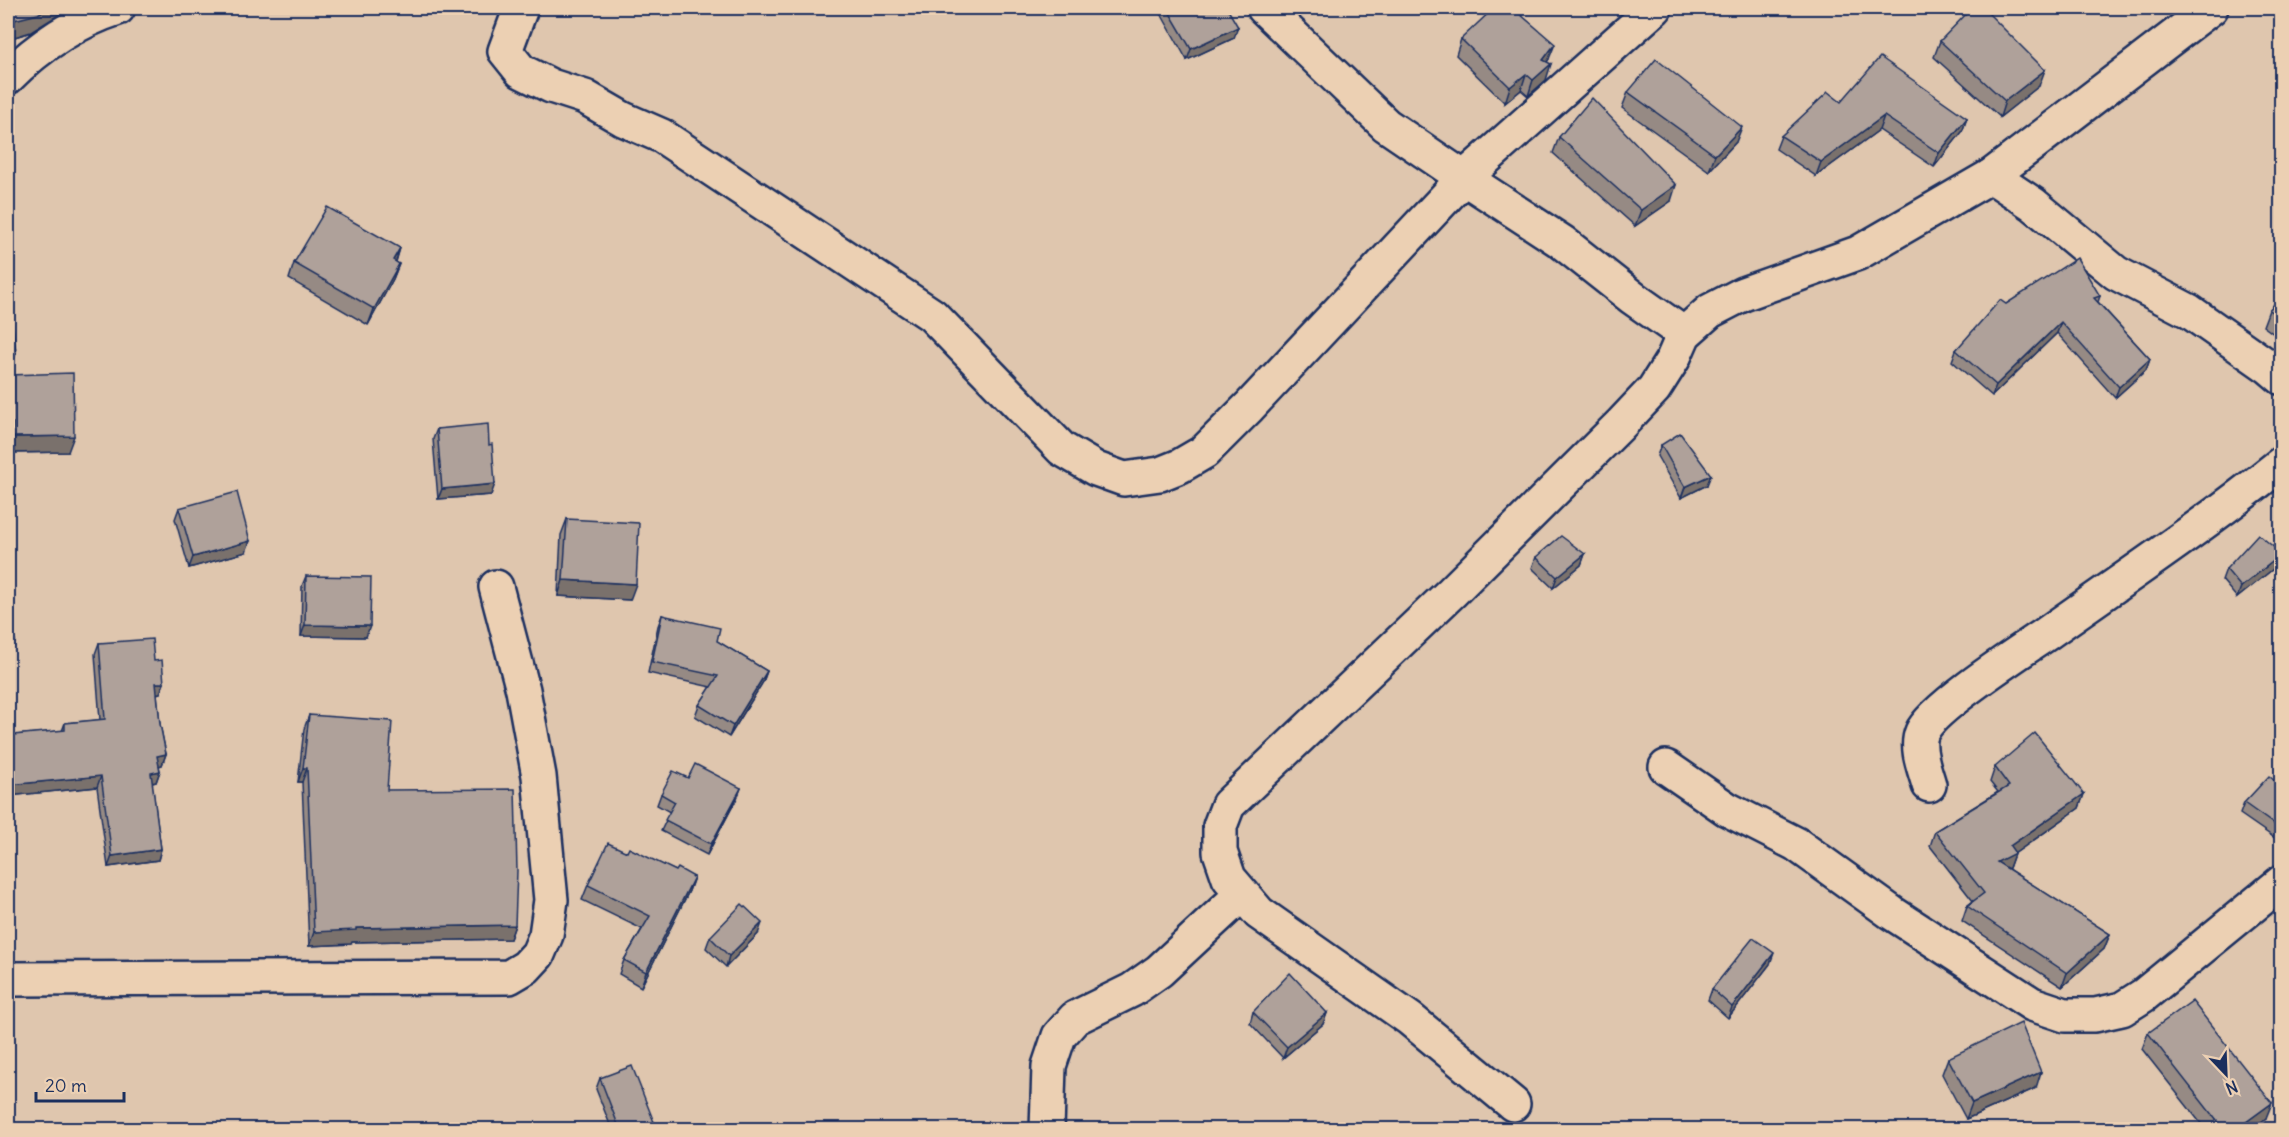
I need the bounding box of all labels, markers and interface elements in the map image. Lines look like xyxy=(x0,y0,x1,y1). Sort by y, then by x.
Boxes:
north arrow xyxy=(2196,1044,2256,1104)
scale bar xyxy=(36,1065,124,1103)
text: 20 m xyxy=(45,1074,87,1097)
text: N xyxy=(2223,1076,2241,1099)

